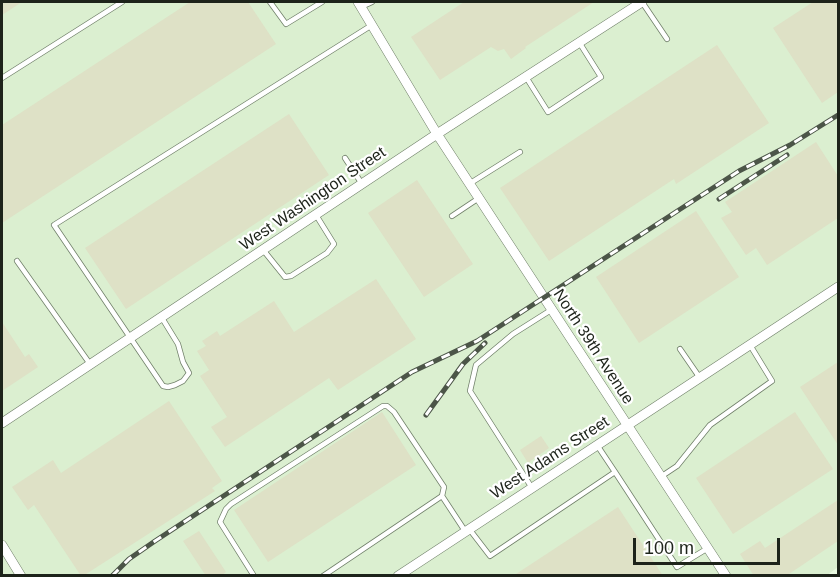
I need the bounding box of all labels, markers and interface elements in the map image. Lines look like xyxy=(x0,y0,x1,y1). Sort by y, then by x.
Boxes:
street label: West Washington Street xyxy=(236,143,390,255)
street label: North 39th Avenue xyxy=(549,286,637,408)
street label: West Adams Street xyxy=(487,412,613,504)
scale bar xyxy=(636,526,783,564)
text: 100 m xyxy=(644,538,694,558)

